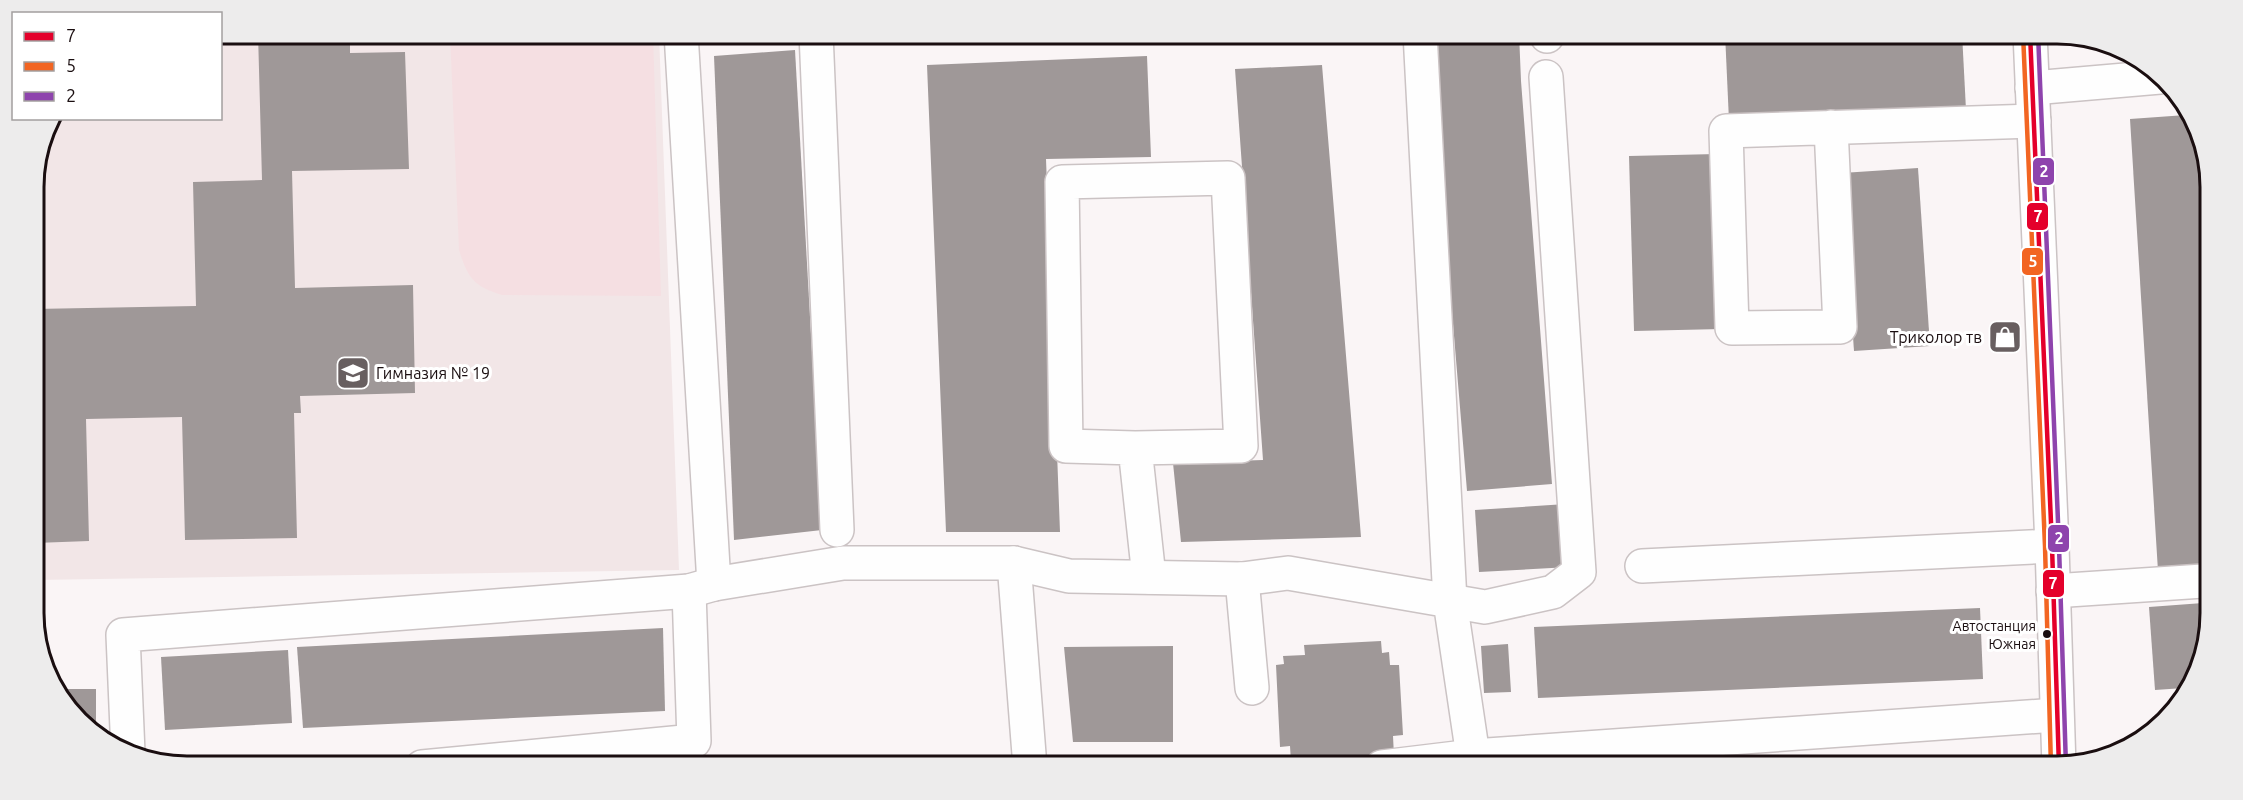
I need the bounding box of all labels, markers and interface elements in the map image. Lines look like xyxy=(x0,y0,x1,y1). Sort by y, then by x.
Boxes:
legend xyxy=(12,12,222,120)
text: 7 xyxy=(66,25,76,45)
text: 5 xyxy=(66,55,76,75)
text: 2 xyxy=(66,85,76,105)
line badge: 2 xyxy=(2032,157,2055,186)
text: 2 xyxy=(2039,162,2049,180)
line badge: 7 xyxy=(2026,202,2049,231)
text: 7 xyxy=(2033,207,2043,225)
line badge: 5 xyxy=(2021,247,2044,276)
text: 5 xyxy=(2028,252,2038,270)
shop icon: Триколор тв xyxy=(1987,319,2023,355)
place label: Триколор тв xyxy=(1890,328,1982,346)
school or university icon: Гимназия № 19 xyxy=(335,355,371,391)
place label: Гимназия № 19 xyxy=(376,364,490,382)
line badge: 2 xyxy=(2047,524,2070,553)
text: 2 xyxy=(2054,529,2064,547)
line badge: 7 xyxy=(2042,569,2065,598)
text: 7 xyxy=(2048,574,2058,592)
place label: Автостанция Южная xyxy=(1953,618,2036,652)
marker: Автостанция Южная xyxy=(2041,628,2053,640)

